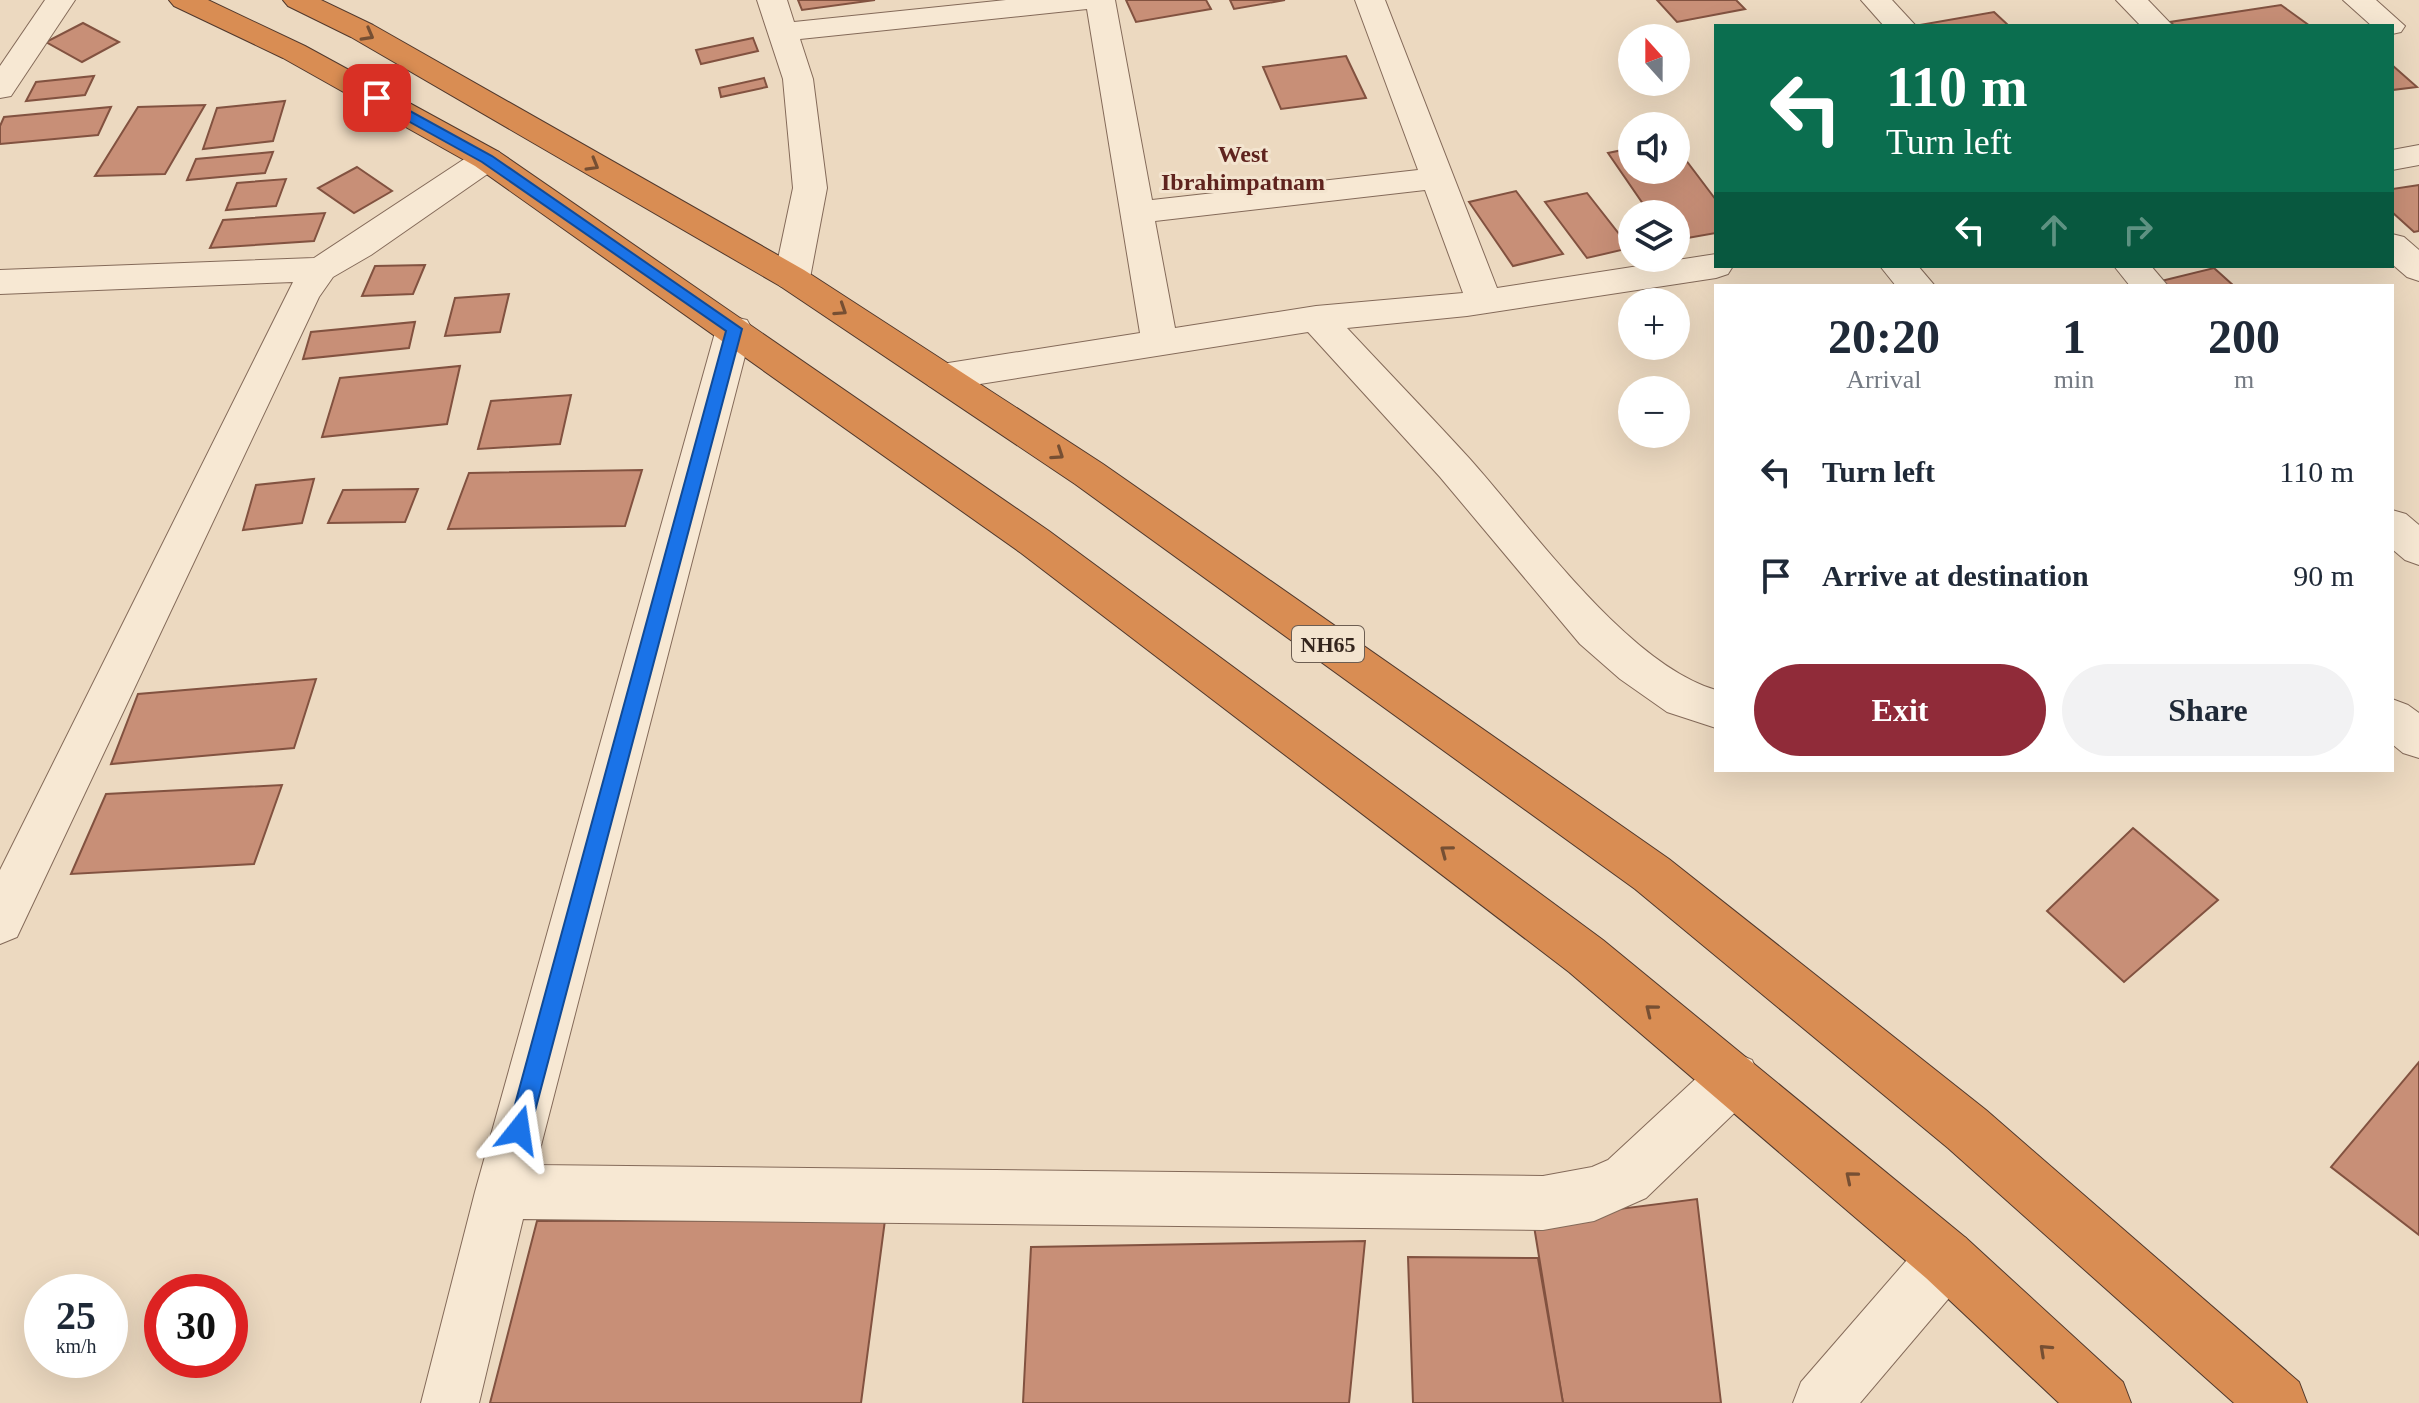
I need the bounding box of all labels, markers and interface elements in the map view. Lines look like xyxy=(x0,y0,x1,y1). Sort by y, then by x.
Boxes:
north arrow xyxy=(1618,24,1690,96)
map controls xyxy=(1618,24,1690,448)
one-way arrow xyxy=(359,25,374,40)
icon: left xyxy=(1754,56,1858,160)
text: 110 m xyxy=(1886,56,2028,118)
pin xyxy=(343,64,411,132)
icon: arrive xyxy=(355,76,399,120)
button: sound xyxy=(1618,112,1690,184)
text: Turn left xyxy=(1886,122,2012,162)
district label: West Ibrahimpatnam xyxy=(1161,141,1325,195)
one-way arrow xyxy=(584,155,599,171)
button: layers xyxy=(1618,200,1690,272)
icon: left xyxy=(1948,208,1992,252)
icon: ahead xyxy=(2032,208,2076,252)
icon: right xyxy=(2116,208,2160,252)
button: + xyxy=(1618,288,1690,360)
one-way arrow xyxy=(833,300,847,315)
text: 20:20 xyxy=(1828,310,1940,363)
text: 1 xyxy=(2062,310,2086,363)
text: 200 xyxy=(2208,310,2280,363)
text: Arrival xyxy=(1846,365,1921,394)
text: min xyxy=(2054,365,2094,394)
text: m xyxy=(2234,365,2254,394)
button: − xyxy=(1618,376,1690,448)
one-way arrow xyxy=(1049,444,1064,459)
icon: left xyxy=(1754,450,1798,494)
text: Turn left xyxy=(1822,455,1935,488)
text: 110 m xyxy=(2279,455,2354,488)
icon: arrive xyxy=(1754,554,1798,598)
text: Arrive at destination xyxy=(1822,559,2089,592)
text: 90 m xyxy=(2293,559,2354,592)
road number: NH65 xyxy=(1292,626,1364,662)
button: Exit xyxy=(1754,664,2046,756)
button: Share xyxy=(2062,664,2354,756)
one-way arrow xyxy=(1440,846,1455,860)
one-way arrow xyxy=(1646,1005,1661,1020)
position arrow xyxy=(477,1088,561,1172)
one-way arrow xyxy=(1845,1172,1860,1187)
speed limit sign: 30 xyxy=(144,1274,248,1378)
text: 25 xyxy=(56,1293,96,1338)
text: km/h xyxy=(55,1335,97,1357)
one-way arrow xyxy=(2039,1345,2054,1359)

